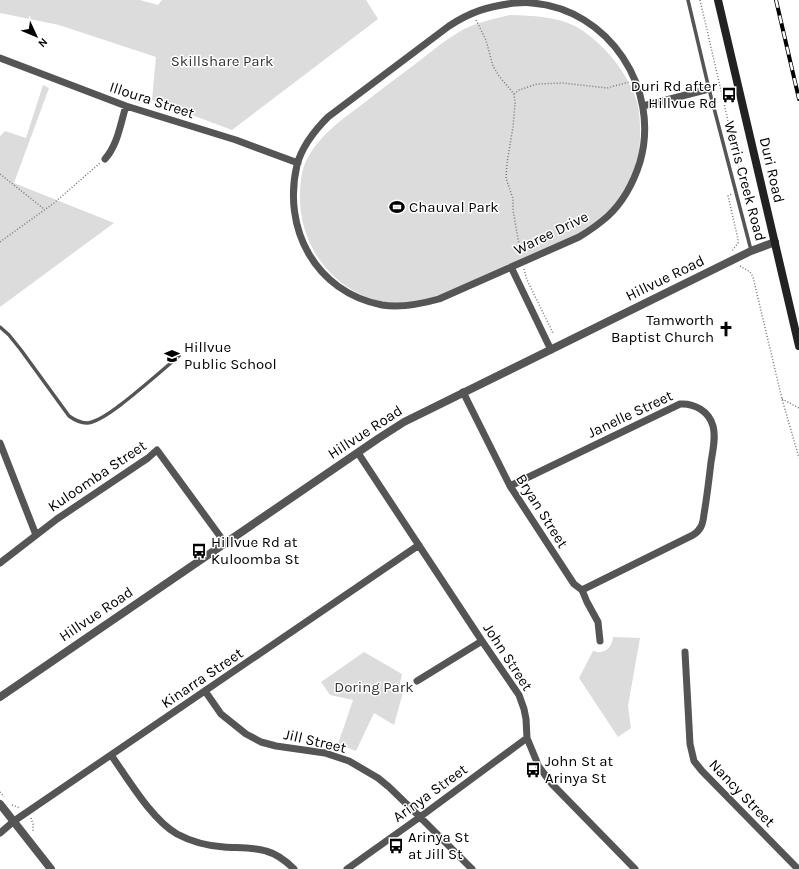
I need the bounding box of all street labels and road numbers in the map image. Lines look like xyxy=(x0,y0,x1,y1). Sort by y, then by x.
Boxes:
street label: Illoura Street xyxy=(107,78,197,122)
street label: Werris Creek Road xyxy=(720,119,770,243)
street label: Duri Road xyxy=(756,135,788,205)
street label: Waree Drive xyxy=(511,207,591,259)
street label: Hillvue Road xyxy=(623,251,707,305)
street label: Janelle Street xyxy=(585,386,676,442)
street label: Hillvue Road xyxy=(324,401,406,463)
street label: Kuloomba Street xyxy=(44,436,150,516)
street label: Bryan Street xyxy=(512,471,572,552)
street label: Hillvue Road xyxy=(56,583,136,645)
street label: John Street xyxy=(479,620,537,695)
street label: Kinarra Street xyxy=(158,644,247,712)
street label: Jill Street xyxy=(282,725,348,757)
street label: Nancy Street xyxy=(705,755,779,831)
street label: Arinya Street xyxy=(389,760,471,826)

